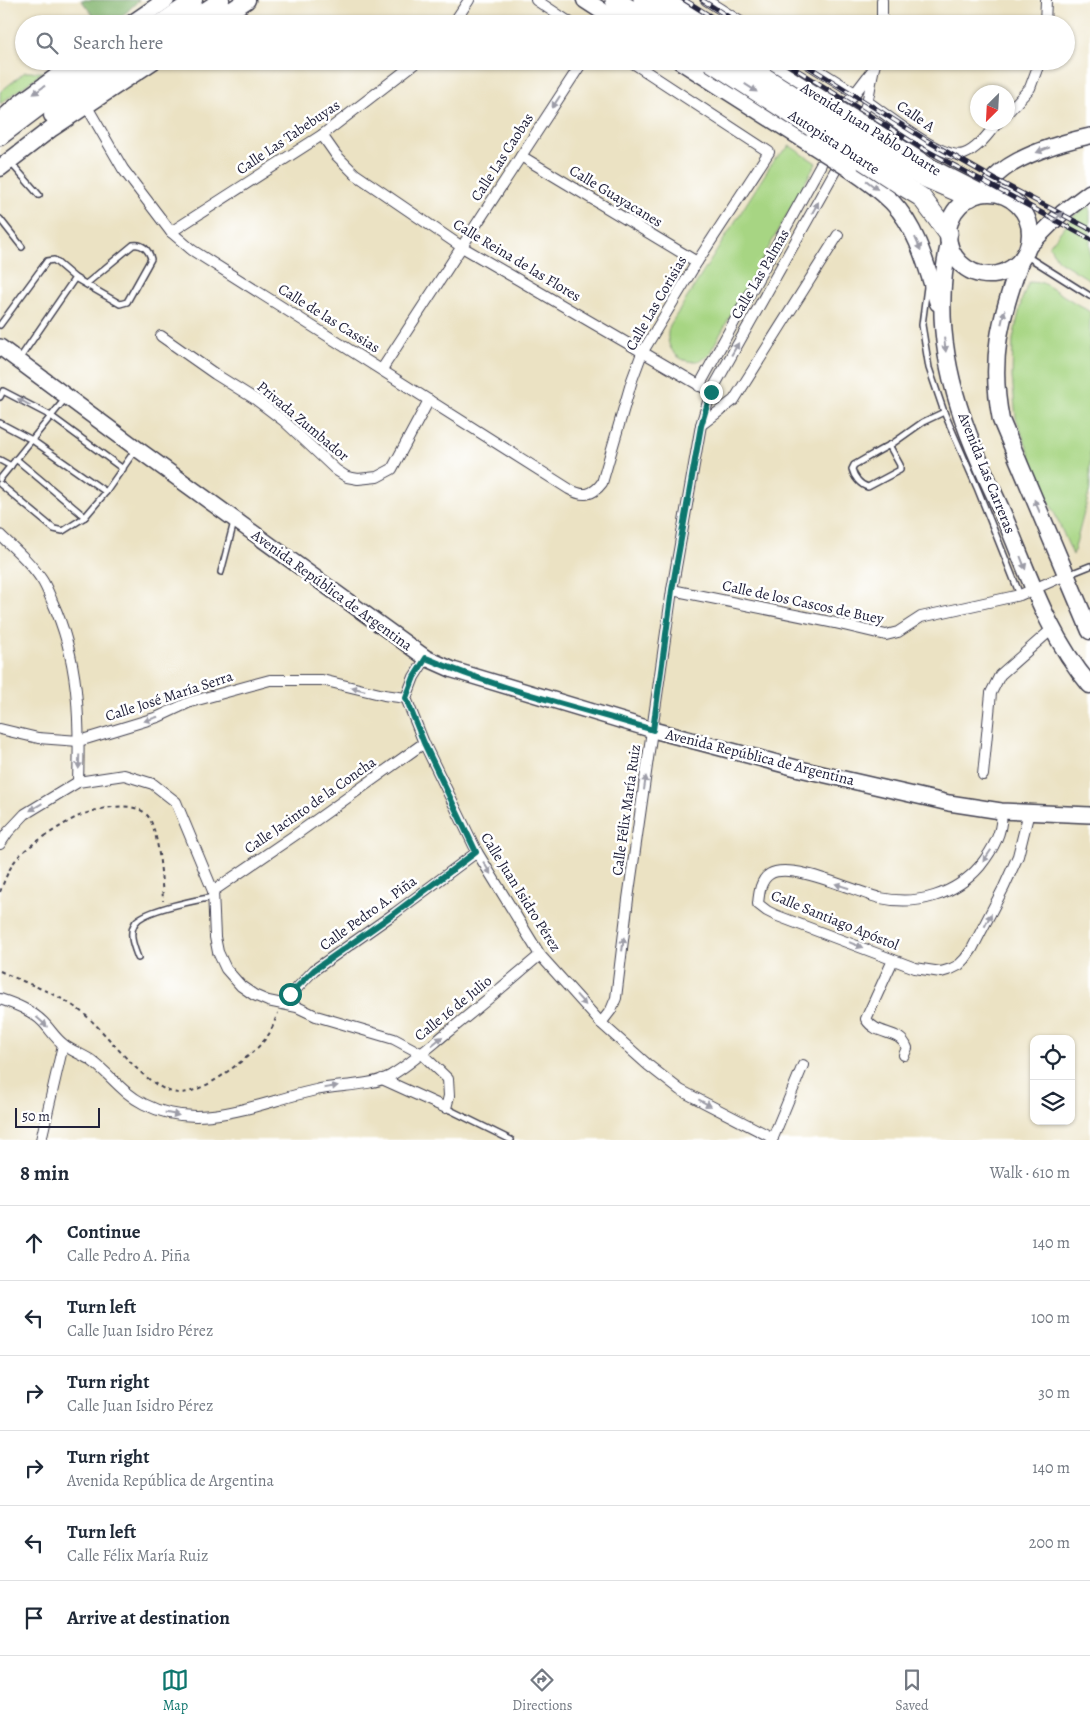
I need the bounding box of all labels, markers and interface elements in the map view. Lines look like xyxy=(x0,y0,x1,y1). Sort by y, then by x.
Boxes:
search box xyxy=(15,15,1075,70)
icon: search xyxy=(33,29,61,57)
text: Search here xyxy=(73,30,163,56)
street label: Avenida Juan Pablo Duarte xyxy=(796,77,945,181)
one-way arrow xyxy=(745,83,758,93)
one-way arrow xyxy=(32,85,46,95)
north arrow xyxy=(970,85,1015,130)
street label: Calle Las Tabebuyas xyxy=(232,95,344,179)
one-way arrow xyxy=(551,95,561,109)
street label: Calle A xyxy=(893,96,939,136)
street label: Autopista Duarte xyxy=(784,104,884,179)
street label: Calle Las Caobas xyxy=(466,109,538,205)
one-way arrow xyxy=(1036,147,1051,154)
street label: Calle Guayacanes xyxy=(566,160,666,232)
one-way arrow xyxy=(865,180,879,190)
one-way arrow xyxy=(811,200,819,215)
one-way arrow xyxy=(1052,211,1064,223)
street label: Calle Reina de las Flores xyxy=(449,214,585,306)
street label: Calle Las Palmas xyxy=(726,225,794,323)
one-way arrow xyxy=(914,237,922,251)
street label: Calle Las Corisias xyxy=(621,252,691,354)
street label: Calle de las Cassias xyxy=(274,279,384,357)
one-way arrow xyxy=(999,309,1007,324)
one-way arrow xyxy=(941,337,949,353)
one-way arrow xyxy=(731,342,739,357)
street label: Privada Zumbador xyxy=(253,377,353,466)
route end xyxy=(700,381,723,404)
one-way arrow xyxy=(17,398,32,406)
street label: Avenida Las Carreras xyxy=(953,409,1020,536)
one-way arrow xyxy=(1032,499,1040,513)
street label: Avenida República de Argentina xyxy=(247,524,416,655)
one-way arrow xyxy=(1019,556,1027,570)
street label: Calle de los Cascos de Buey xyxy=(720,575,886,629)
street label: Calle José María Serra xyxy=(103,666,235,726)
one-way arrow xyxy=(351,685,366,693)
one-way arrow xyxy=(143,715,158,723)
street label: Avenida República de Argentina xyxy=(662,724,857,790)
street label: Calle Félix María Ruiz xyxy=(607,743,645,877)
street label: Calle Jacinto de la Concha xyxy=(240,752,380,858)
one-way arrow xyxy=(74,754,82,770)
one-way arrow xyxy=(641,774,649,790)
one-way arrow xyxy=(30,803,43,812)
street label: Calle Juan Isidro Pérez xyxy=(476,829,566,956)
one-way arrow xyxy=(982,850,992,863)
one-way arrow xyxy=(482,862,491,875)
street label: Calle Pedro A. Piña xyxy=(315,871,421,955)
one-way arrow xyxy=(834,881,849,889)
street label: Calle Santiago Apóstol xyxy=(768,885,902,955)
one-way arrow xyxy=(984,913,992,927)
one-way arrow xyxy=(619,935,627,951)
one-way arrow xyxy=(849,941,864,949)
street label: Calle 16 de Julio xyxy=(410,971,496,1045)
route start xyxy=(279,983,302,1006)
one-way arrow xyxy=(575,994,587,1006)
one-way arrow xyxy=(36,1016,48,1028)
map controls xyxy=(1030,1035,1075,1125)
button: locate xyxy=(1030,1035,1075,1080)
one-way arrow xyxy=(430,1036,443,1047)
button: layers xyxy=(1030,1080,1075,1125)
one-way arrow xyxy=(323,1082,339,1090)
one-way arrow xyxy=(698,1099,712,1107)
scale bar xyxy=(15,1105,100,1128)
text: 50 m xyxy=(22,1107,50,1126)
one-way arrow xyxy=(165,1110,180,1118)
text: 8 min xyxy=(20,1159,69,1187)
text: Walk · 610 m xyxy=(990,1162,1070,1184)
text: Continue xyxy=(67,1219,141,1245)
icon: ahead xyxy=(20,1229,48,1257)
text: 140 m xyxy=(1032,1232,1070,1254)
text: Calle Pedro A. Piña xyxy=(67,1245,190,1267)
text: Turn left xyxy=(67,1294,136,1320)
icon: left xyxy=(20,1304,48,1332)
text: 100 m xyxy=(1031,1307,1070,1329)
text: Calle Juan Isidro Pérez xyxy=(67,1320,213,1342)
text: Turn right xyxy=(67,1369,149,1395)
icon: right xyxy=(20,1379,48,1407)
text: 30 m xyxy=(1038,1382,1070,1404)
text: Calle Juan Isidro Pérez xyxy=(67,1395,213,1417)
text: Turn right xyxy=(67,1444,149,1470)
icon: right xyxy=(20,1454,48,1482)
text: 140 m xyxy=(1032,1457,1070,1479)
text: Avenida República de Argentina xyxy=(67,1470,274,1492)
text: Turn left xyxy=(67,1519,136,1545)
icon: left xyxy=(20,1529,48,1557)
text: 200 m xyxy=(1029,1532,1070,1554)
text: Calle Félix María Ruiz xyxy=(67,1545,208,1567)
icon: arrive xyxy=(20,1604,48,1632)
text: Arrive at destination xyxy=(67,1605,230,1631)
tab: Map xyxy=(161,1666,189,1715)
tab: Directions xyxy=(512,1666,572,1715)
tab: Saved xyxy=(895,1666,929,1715)

